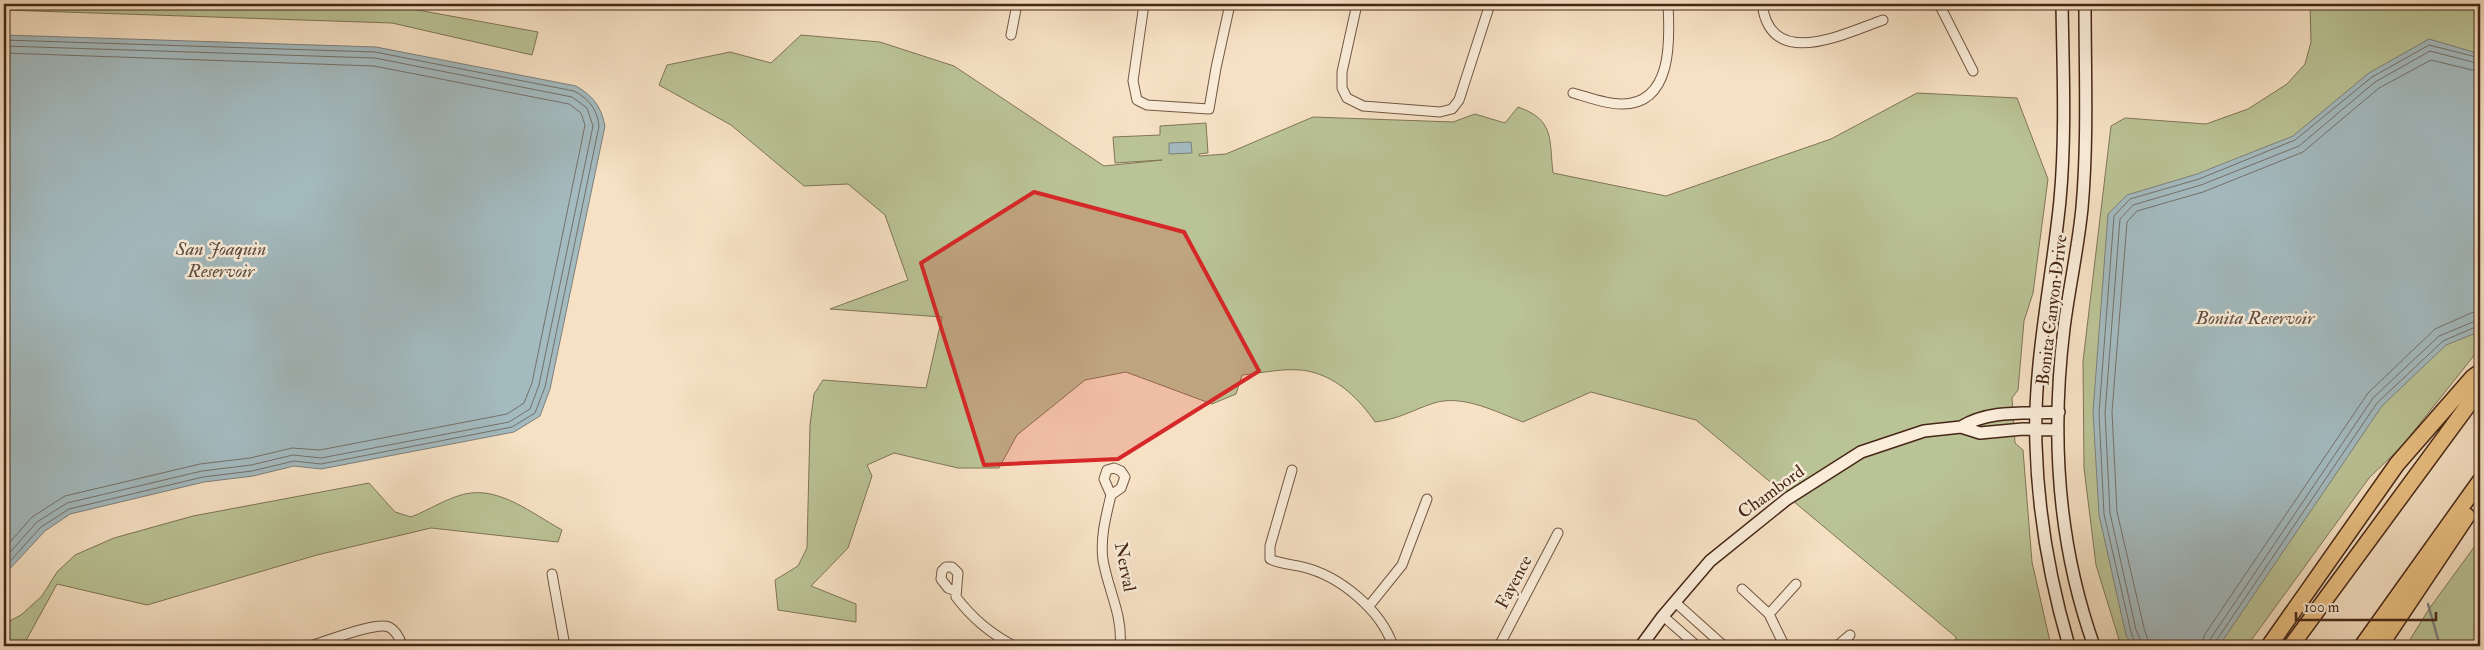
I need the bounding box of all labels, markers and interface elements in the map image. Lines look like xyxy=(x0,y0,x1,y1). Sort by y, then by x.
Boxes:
street label: Bonita Canyon Drive xyxy=(2031,233,2073,387)
water label: San Joaquin Reservoir xyxy=(175,237,266,283)
water label: Bonita Reservoir xyxy=(2195,306,2315,330)
street label: Chambord xyxy=(1733,460,1809,524)
street label: Nerval xyxy=(1109,540,1141,594)
street label: Fayence xyxy=(1490,551,1538,613)
scale bar xyxy=(2296,590,2436,622)
text: 100 m xyxy=(2304,598,2340,617)

